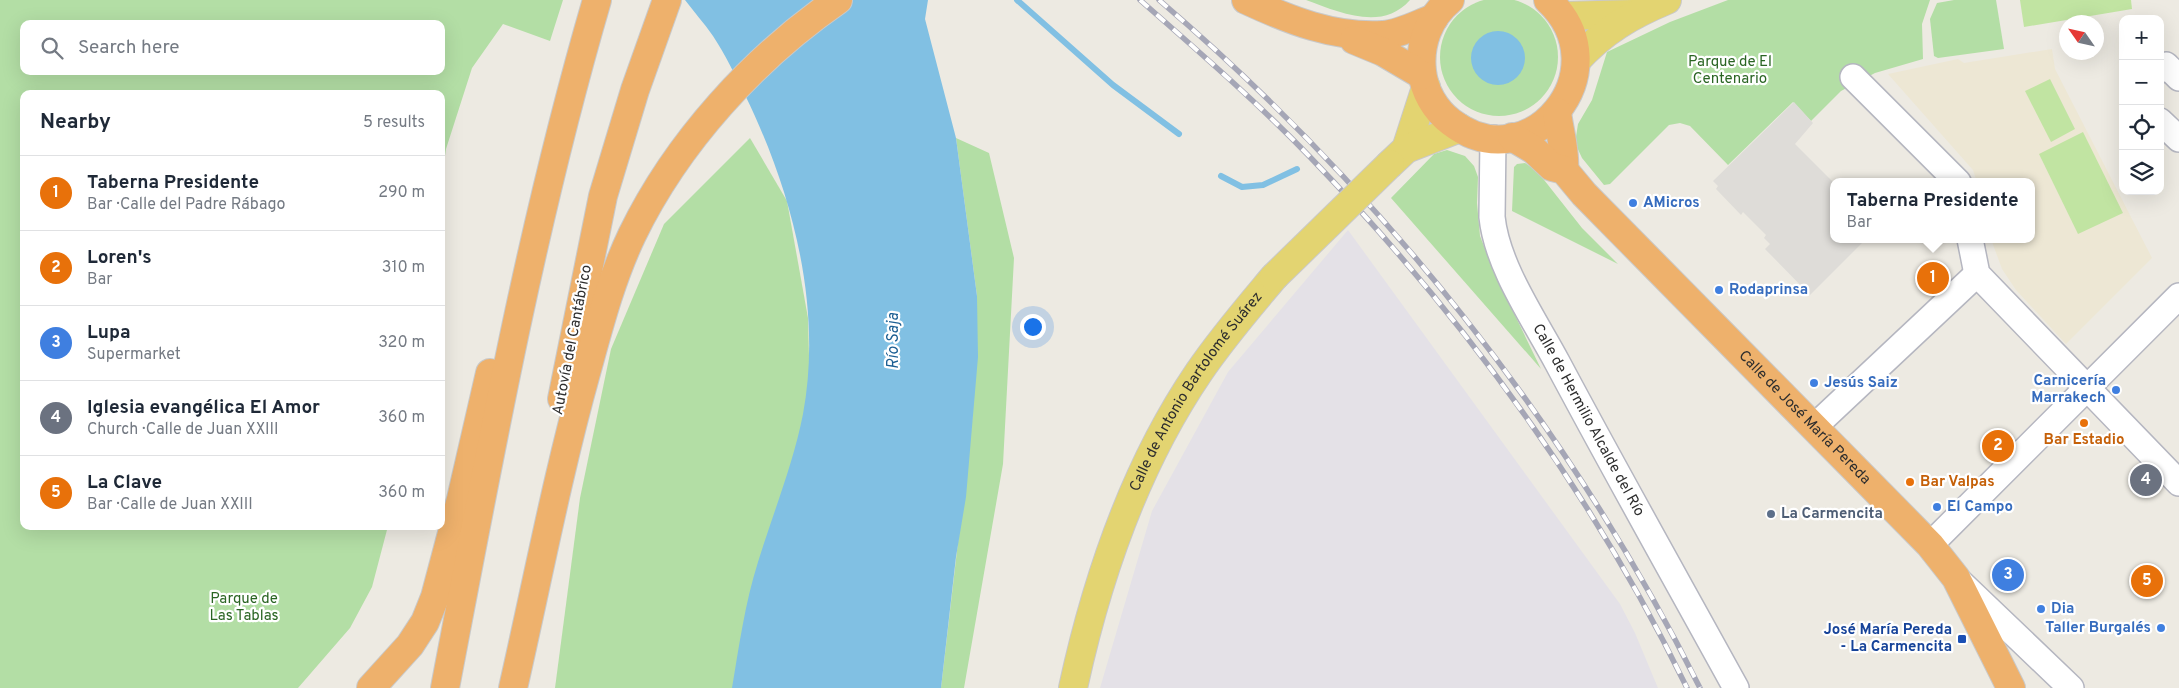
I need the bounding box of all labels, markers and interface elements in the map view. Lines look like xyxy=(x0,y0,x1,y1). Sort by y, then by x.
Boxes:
north arrow xyxy=(2059,15,2104,60)
map controls xyxy=(2119,15,2164,195)
button: + xyxy=(2119,15,2164,60)
search box xyxy=(20,20,445,75)
icon: search xyxy=(38,34,66,62)
text: Search here xyxy=(78,36,180,60)
park label: Parque de El Centenario xyxy=(1688,53,1772,89)
button: − xyxy=(2119,60,2164,105)
button: locate xyxy=(2119,105,2164,150)
text: Nearby xyxy=(40,109,111,136)
text: 5 results xyxy=(363,113,425,133)
button: layers xyxy=(2119,150,2164,195)
text: Taberna Presidente xyxy=(87,171,259,195)
popup xyxy=(1830,178,2035,243)
text: 1 xyxy=(53,183,59,203)
text: 290 m xyxy=(378,183,425,203)
text: Taberna Presidente xyxy=(1847,189,2019,213)
place label: AMicros xyxy=(1643,194,1700,213)
text: Bar · Calle del Padre Rábago xyxy=(87,195,285,215)
marker: AMicros xyxy=(1627,197,1639,209)
text: Bar xyxy=(1847,213,1872,233)
text: Loren's xyxy=(87,246,152,270)
text: 2 xyxy=(51,258,61,278)
text: 310 m xyxy=(382,258,425,278)
pin: 1 xyxy=(1917,259,1949,297)
street label: Autovía del Cantábrico xyxy=(549,263,597,417)
text: Bar xyxy=(87,270,113,290)
place label: Rodaprinsa xyxy=(1729,281,1808,300)
marker: Rodaprinsa xyxy=(1713,284,1725,296)
street label: Calle de Antonio Bartolomé Suárez xyxy=(1126,288,1267,495)
water label: Río Saja xyxy=(884,312,904,369)
your location xyxy=(1020,314,1046,340)
street label: Calle de Hermilio Alcalde del Río xyxy=(1528,320,1649,520)
text: Lupa xyxy=(87,321,131,345)
text: 3 xyxy=(51,333,61,353)
text: 320 m xyxy=(378,333,425,353)
text: Supermarket xyxy=(87,345,181,365)
street label: Calle de José María Pereda xyxy=(1734,347,1875,489)
place label: Carnicería Marrakech xyxy=(2031,372,2106,408)
place label: Jesús Saiz xyxy=(1824,374,1898,393)
marker: Jesús Saiz xyxy=(1808,377,1820,389)
marker: Carnicería Marrakech xyxy=(2110,384,2122,396)
text: Iglesia evangélica El Amor xyxy=(87,396,320,420)
text: 4 xyxy=(51,408,61,428)
text: 360 m xyxy=(378,408,425,428)
marker: Bar Estadio xyxy=(2078,417,2090,429)
text: Church · Calle de Juan XXIII xyxy=(87,420,279,440)
pin: 2 xyxy=(1982,427,2014,465)
place label: Bar Estadio xyxy=(2044,431,2124,450)
pin: 4 xyxy=(2130,461,2162,499)
text: La Clave xyxy=(87,471,162,495)
place label: Bar Valpas xyxy=(1920,473,1995,492)
marker: Bar Valpas xyxy=(1904,476,1916,488)
text: 5 xyxy=(51,483,61,503)
text: 360 m xyxy=(378,483,425,503)
text: Bar · Calle de Juan XXIII xyxy=(87,495,253,515)
place label: El Campo xyxy=(1947,498,2013,517)
marker: El Campo xyxy=(1931,501,1943,513)
place label: La Carmencita xyxy=(1781,505,1883,524)
marker: La Carmencita xyxy=(1765,508,1777,520)
pin: 3 xyxy=(1992,556,2024,594)
pin: 5 xyxy=(2131,562,2163,600)
park label: Parque de Las Tablas xyxy=(209,590,279,626)
place label: Dia xyxy=(2051,600,2074,619)
marker: Dia xyxy=(2035,603,2047,615)
place label: Taller Burgalés xyxy=(2045,619,2151,638)
place label: José María Pereda - La Carmencita xyxy=(1823,621,1952,657)
marker: Taller Burgalés xyxy=(2155,622,2167,634)
marker: José María Pereda - La Carmencita xyxy=(1956,633,1968,645)

